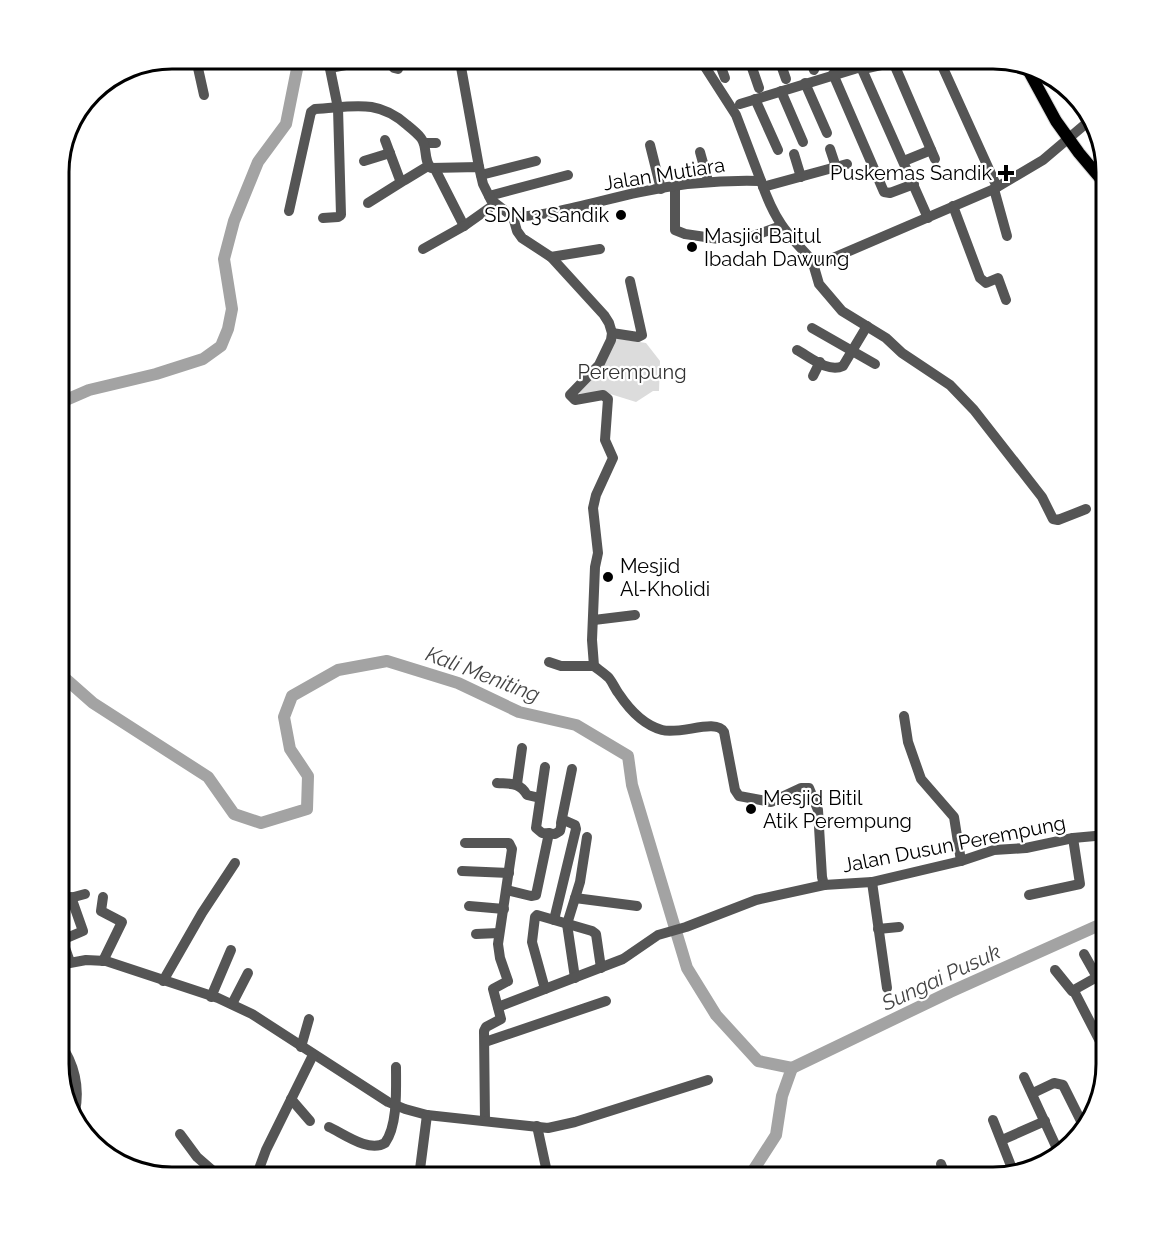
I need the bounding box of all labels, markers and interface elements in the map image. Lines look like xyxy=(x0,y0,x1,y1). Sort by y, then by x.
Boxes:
street label: Jalan Mutiara xyxy=(602,153,726,195)
place label: Puskemas Sandik xyxy=(830,161,992,185)
marker: Puskemas Sandik xyxy=(997,164,1015,182)
place label: SDN 3 Sandik xyxy=(484,203,609,227)
marker: SDN 3 Sandik xyxy=(614,208,628,222)
place label: Masjid Baitul Ibadah Dawung xyxy=(704,224,849,271)
marker: Masjid Baitul Ibadah Dawung xyxy=(685,240,699,254)
park label: Perempung xyxy=(577,360,687,384)
place label: Mesjid Al-Kholidi xyxy=(620,554,710,601)
marker: Mesjid Al-Kholidi xyxy=(601,570,615,584)
water label: Kali Meniting xyxy=(422,641,544,707)
place label: Mesjid Bitil Atik Perempung xyxy=(763,786,912,833)
marker: Mesjid Bitil Atik Perempung xyxy=(744,802,758,816)
street label: Jalan Dusun Perempung xyxy=(840,811,1068,877)
water label: Sungai Pusuk xyxy=(877,939,1004,1016)

